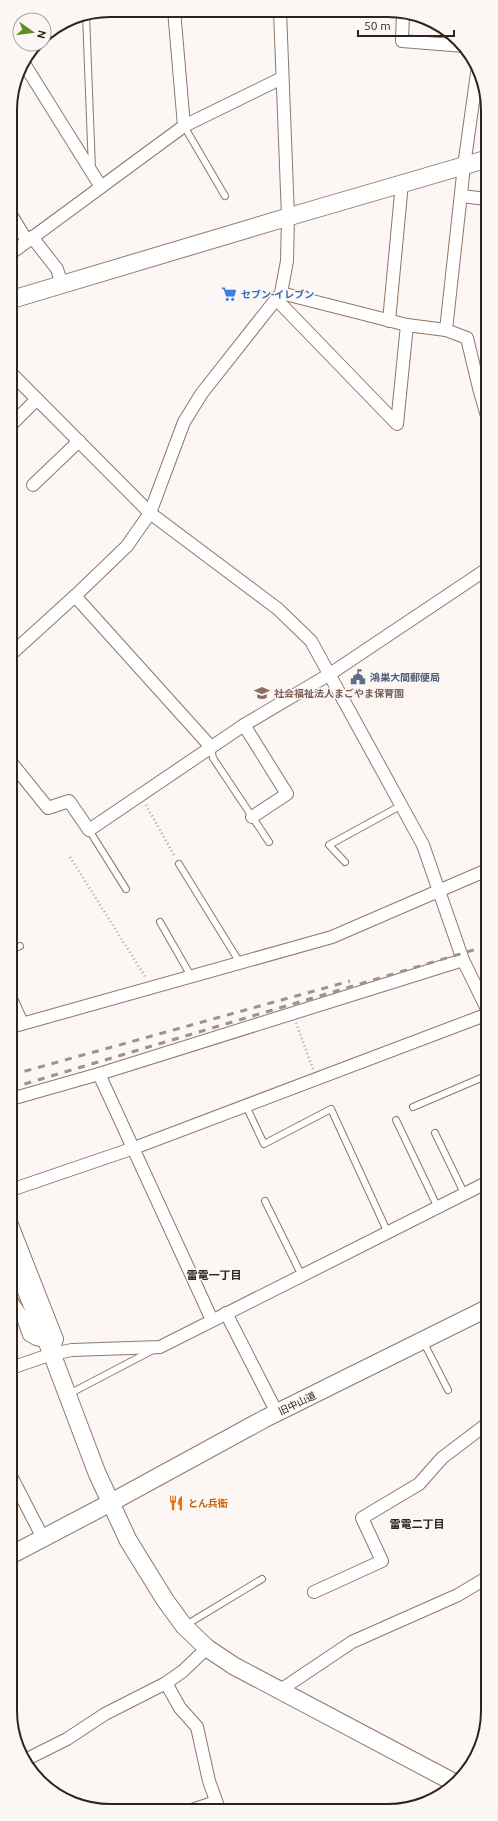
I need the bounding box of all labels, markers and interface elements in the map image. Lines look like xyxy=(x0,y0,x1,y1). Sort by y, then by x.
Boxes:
north arrow xyxy=(12,12,52,52)
scale bar xyxy=(358,12,454,38)
text: 50 m xyxy=(364,19,391,32)
text: N xyxy=(35,29,49,40)
supermarket icon: セブン-イレブン xyxy=(220,285,238,303)
place label: セブン-イレブン xyxy=(241,289,314,300)
public building icon: 鴻巣大間郵便局 xyxy=(349,668,367,686)
place label: 鴻巣大間郵便局 xyxy=(370,672,440,683)
school or university icon: 社会福祉法人まごやま保育園 xyxy=(253,684,271,702)
place label: 社会福祉法人まごやま保育園 xyxy=(274,688,404,699)
district label: 雷電一丁目 xyxy=(187,1269,242,1281)
street label: 旧中山道 xyxy=(277,1390,318,1417)
restaurant icon: とん兵衛 xyxy=(167,1494,185,1512)
place label: とん兵衛 xyxy=(188,1498,228,1509)
district label: 雷電二丁目 xyxy=(390,1518,445,1530)

